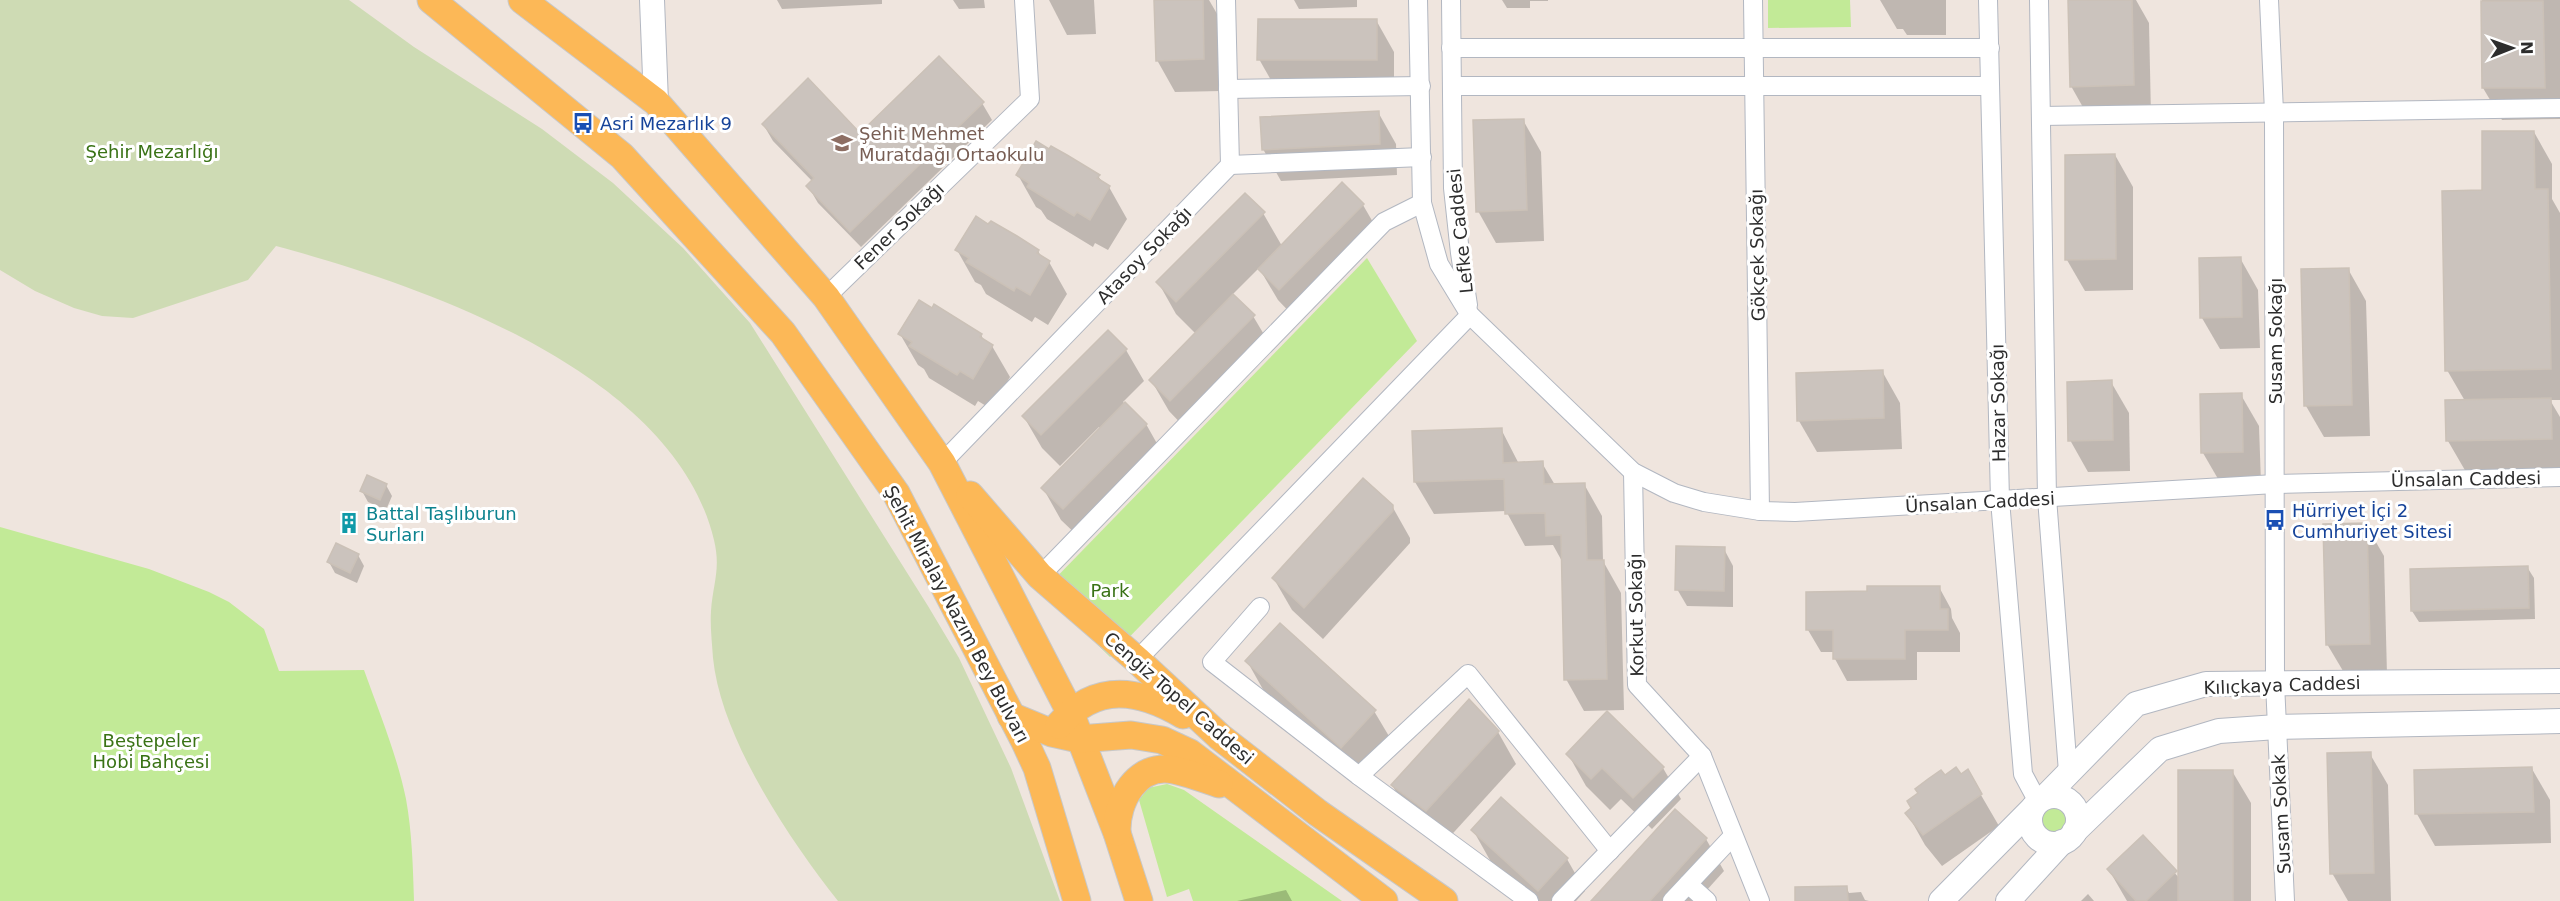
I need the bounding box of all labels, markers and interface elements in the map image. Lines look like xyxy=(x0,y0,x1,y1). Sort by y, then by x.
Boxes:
north arrow xyxy=(2482,18,2542,78)
text: N xyxy=(2517,41,2536,55)
bus stop icon: Asri Mezarlık 9 xyxy=(571,111,595,135)
place label: Asri Mezarlık 9 xyxy=(600,113,732,134)
place label: Şehit Mehmet Muratdağı Ortaokulu xyxy=(859,123,1044,165)
school or university icon: Şehit Mehmet Muratdağı Ortaokulu xyxy=(830,131,854,155)
park label: Şehir Mezarlığı xyxy=(86,141,218,162)
street label: Lefke Caddesi xyxy=(1443,167,1477,295)
street label: Fener Sokağı xyxy=(850,178,948,274)
street label: Gökçek Sokağı xyxy=(1745,189,1769,321)
street label: Atasoy Sokağı xyxy=(1092,202,1196,308)
street label: Susam Sokağı xyxy=(2265,278,2286,404)
street label: Hazar Sokağı xyxy=(1986,344,2010,462)
street label: Ünsalan Caddesi xyxy=(2391,467,2541,491)
street label: Şehit Miralay Nazım Bey Bulvarı xyxy=(880,482,1034,746)
street label: Ünsalan Caddesi xyxy=(1905,488,2055,516)
place label: Hürriyet İçi 2 Cumhuriyet Sitesi xyxy=(2292,500,2452,542)
place label: Battal Taşlıburun Surları xyxy=(366,503,517,545)
bus stop icon: Hürriyet İçi 2 Cumhuriyet Sitesi xyxy=(2263,508,2287,532)
building icon: Battal Taşlıburun Surları xyxy=(337,511,361,535)
street label: Korkut Sokağı xyxy=(1624,553,1648,677)
park label: Park xyxy=(1091,580,1130,601)
street label: Cengiz Topel Caddesi xyxy=(1100,628,1258,768)
street label: Kılıçkaya Caddesi xyxy=(2203,672,2361,698)
park label: Beştepeler Hobi Bahçesi xyxy=(93,730,209,772)
street label: Susam Sokak xyxy=(2267,753,2295,875)

